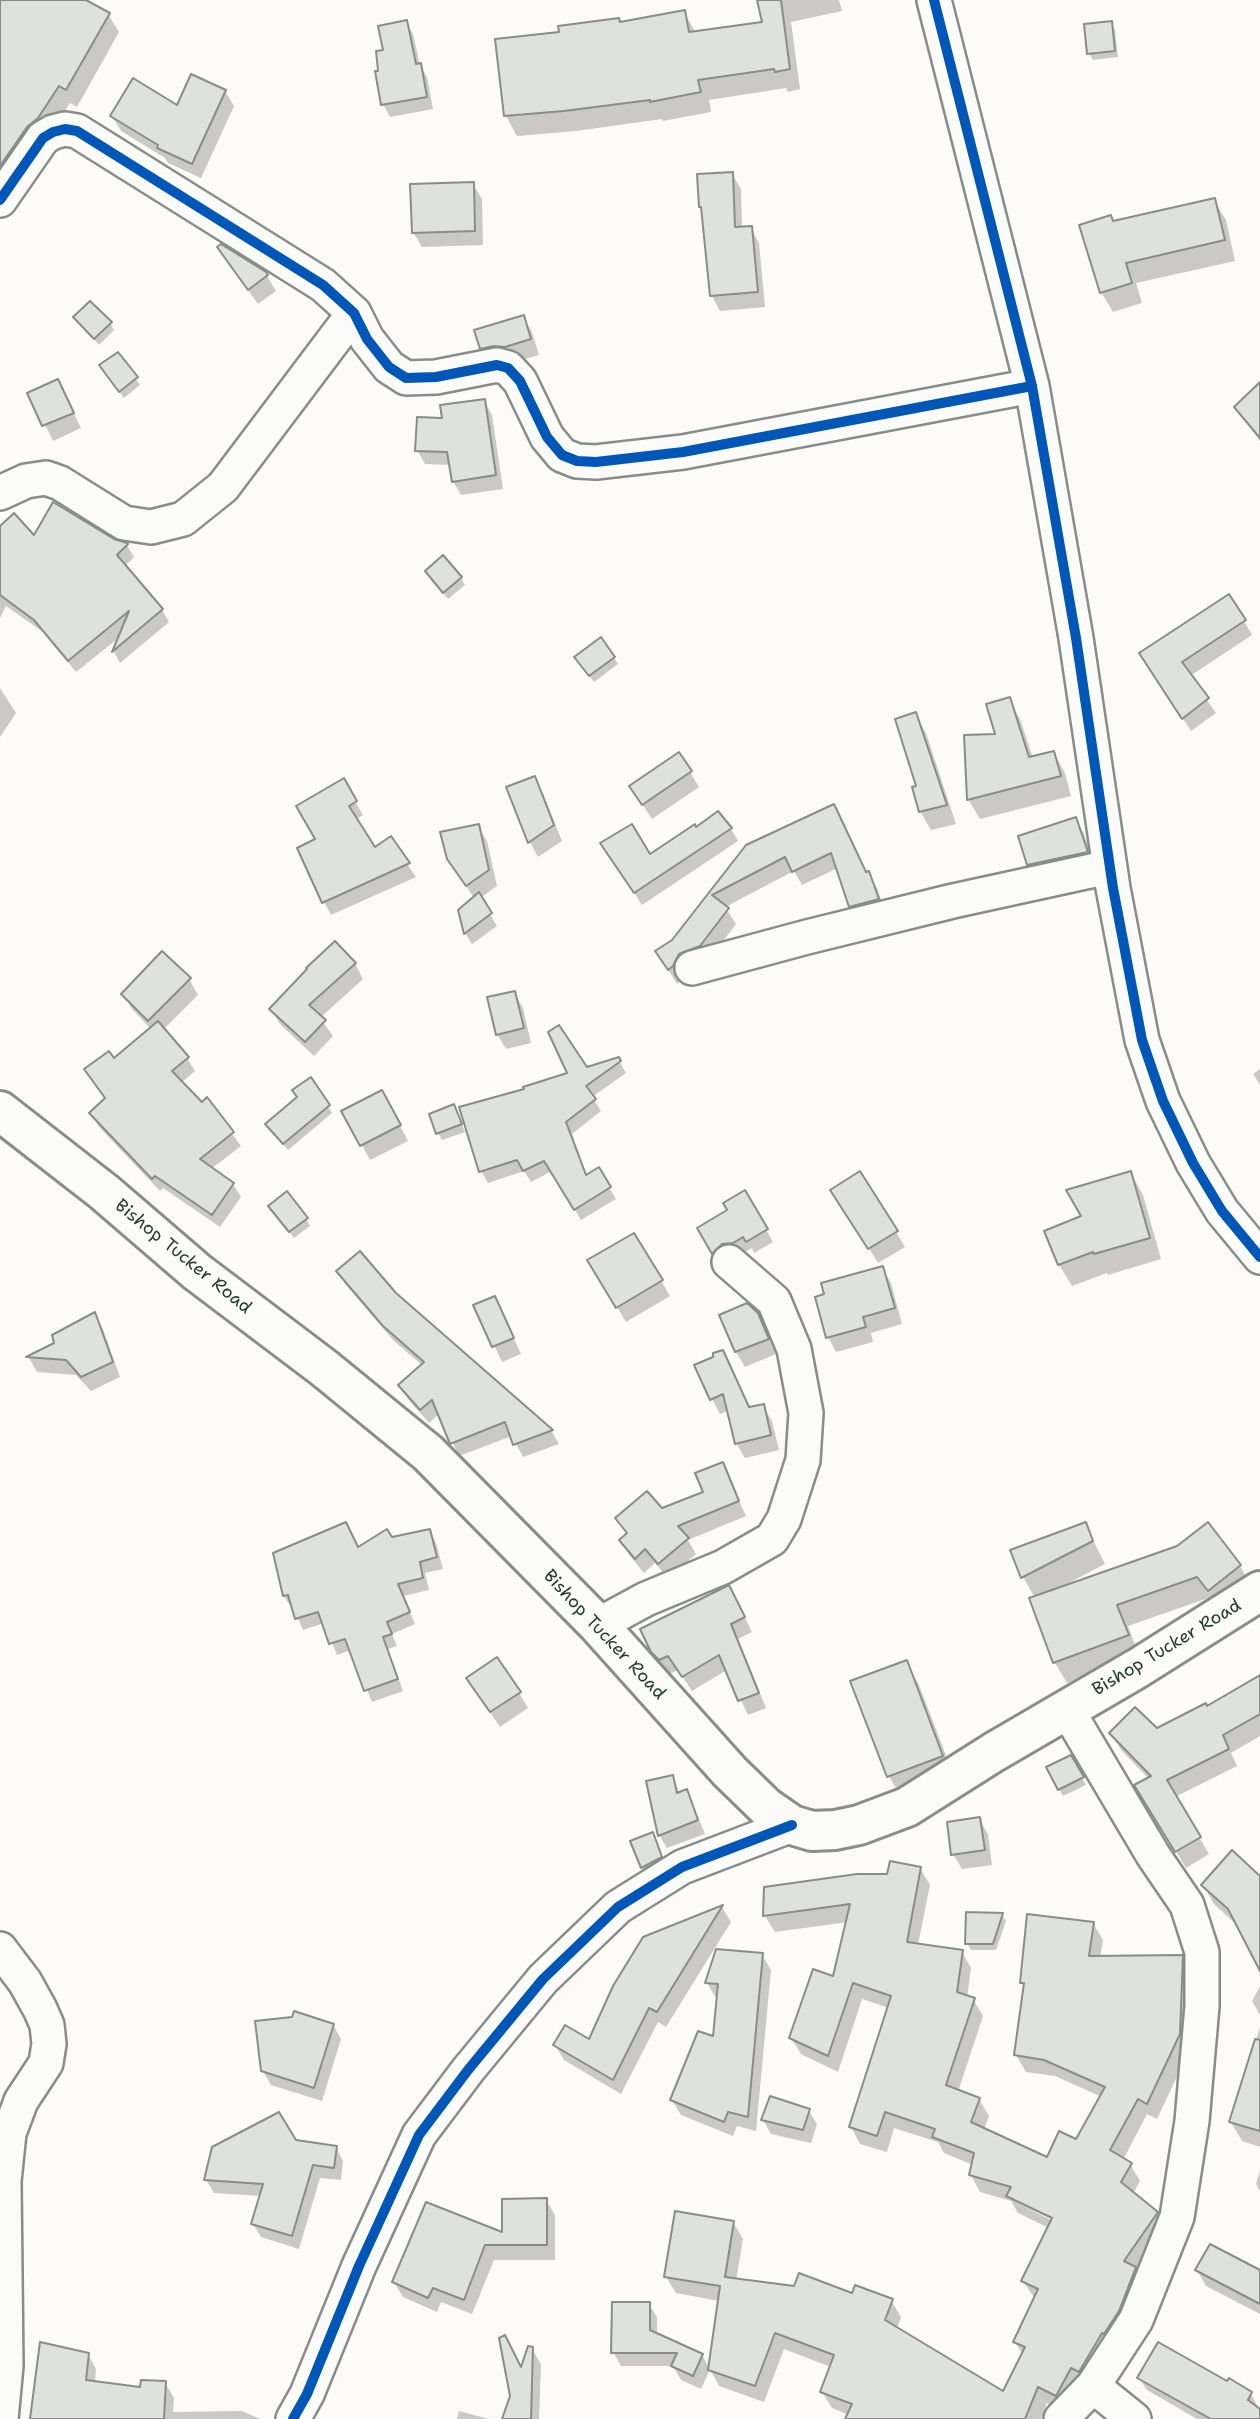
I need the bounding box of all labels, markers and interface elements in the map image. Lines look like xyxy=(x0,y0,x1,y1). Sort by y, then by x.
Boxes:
street label: Bishop Tucker Road xyxy=(110,1195,256,1319)
street label: Bishop Tucker Road xyxy=(538,1566,670,1704)
street label: Bishop Tucker Road xyxy=(1089,1595,1245,1701)

